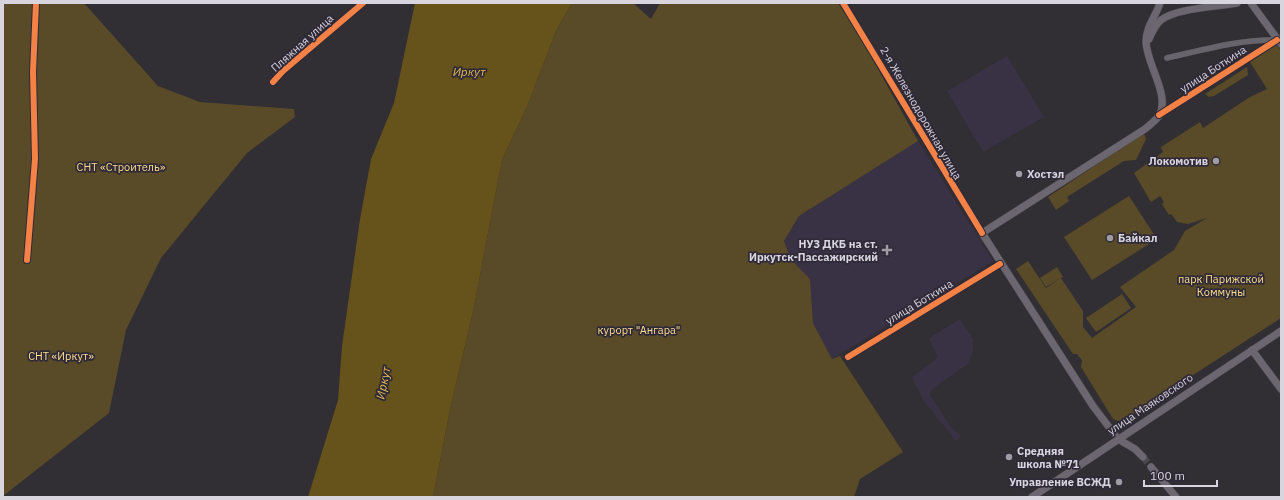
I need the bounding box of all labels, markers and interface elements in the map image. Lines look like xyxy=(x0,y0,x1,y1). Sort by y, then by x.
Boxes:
street label: Пляжная улица xyxy=(268,11,336,75)
street label: улица Боткина xyxy=(1177,42,1249,96)
street label: 2-я Железнодорожная улица xyxy=(877,44,965,182)
water label: Иркут xyxy=(453,64,486,79)
place label: Локомотив xyxy=(1148,154,1208,168)
marker: Локомотив xyxy=(1211,156,1221,166)
park label: СНТ «Строитель» xyxy=(77,160,166,174)
place label: Хостэл xyxy=(1027,167,1064,181)
marker: Хостэл xyxy=(1014,169,1024,179)
place label: Байкал xyxy=(1118,231,1158,245)
marker: Байкал xyxy=(1105,233,1115,243)
place label: НУЗ ДКБ на ст. Иркутск-Пассажирский xyxy=(749,237,878,264)
marker: НУЗ ДКБ на ст. Иркутск-Пассажирский xyxy=(881,244,893,256)
park label: парк Парижской Коммуны xyxy=(1178,272,1264,299)
street label: улица Боткина xyxy=(883,276,955,328)
park label: курорт "Ангара" xyxy=(598,323,680,337)
park label: СНТ «Иркут» xyxy=(28,349,94,363)
water label: Иркут xyxy=(373,365,394,400)
street label: улица Маяковского xyxy=(1105,370,1195,438)
place label: Средняя школа №71 xyxy=(1017,444,1080,471)
marker: Средняя школа №71 xyxy=(1004,452,1014,462)
scale bar xyxy=(1144,462,1217,488)
text: 100 m xyxy=(1150,468,1185,483)
place label: Управление ВСЖД xyxy=(1009,475,1111,489)
marker: Управление ВСЖД xyxy=(1114,477,1124,487)

